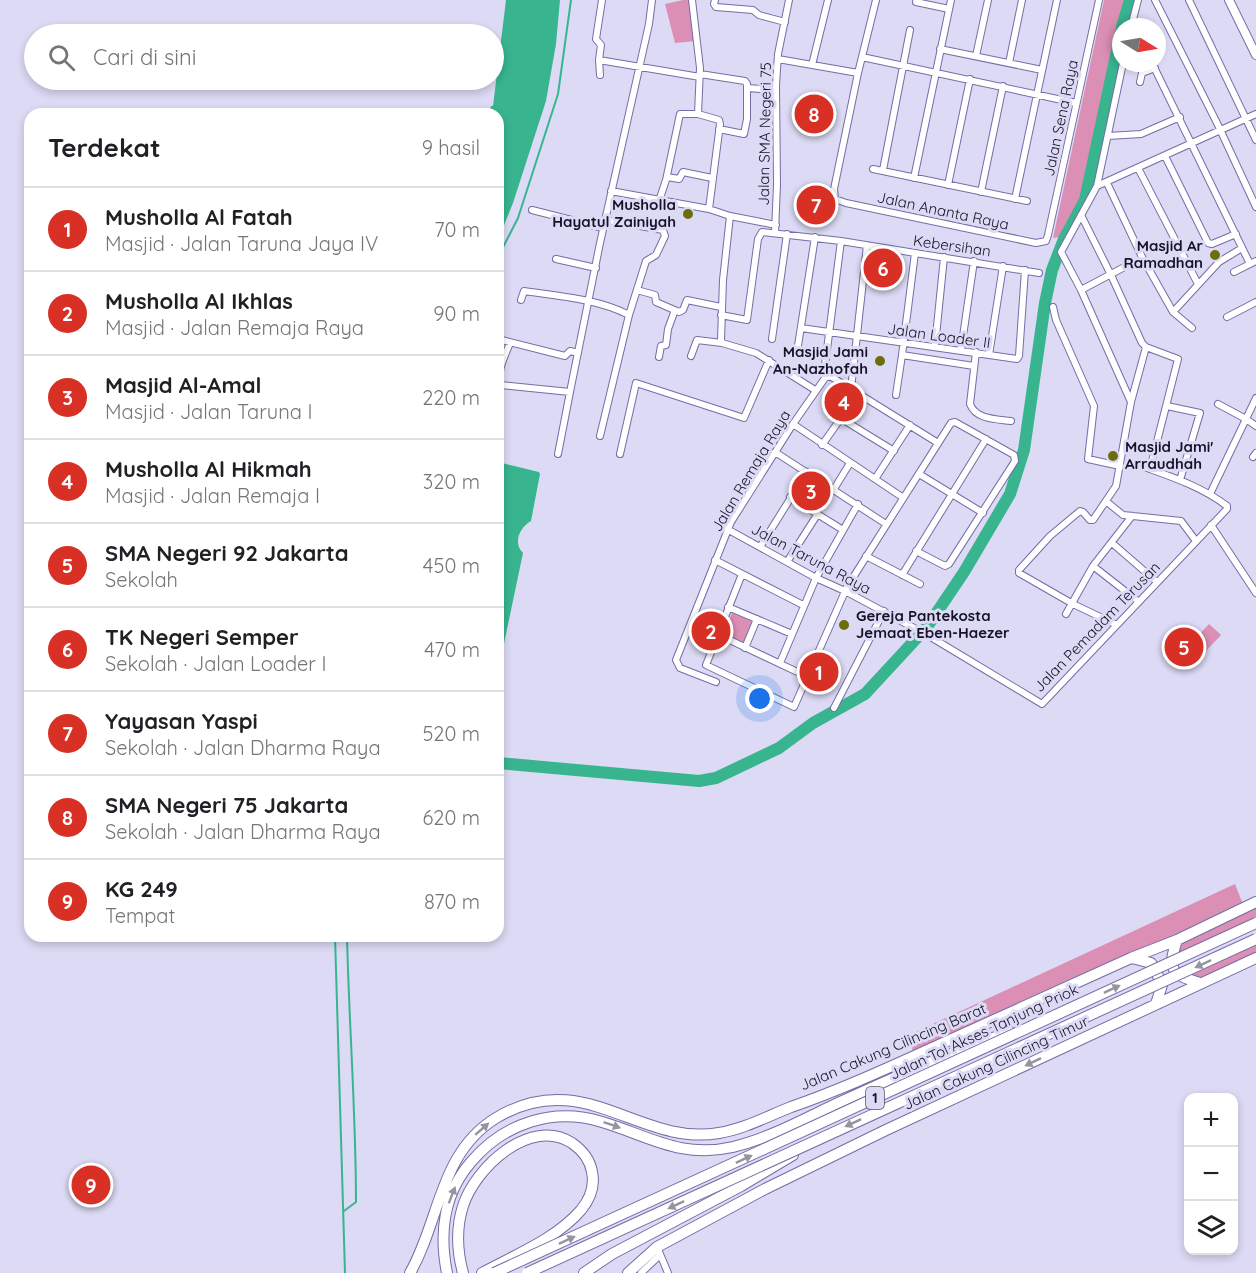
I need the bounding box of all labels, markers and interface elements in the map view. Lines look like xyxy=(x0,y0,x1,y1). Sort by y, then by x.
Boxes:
north arrow xyxy=(1112,18,1166,72)
search box xyxy=(24,24,504,90)
icon: search xyxy=(45,41,78,74)
text: Cari di sini xyxy=(93,43,196,71)
street label: Jalan Sena Raya xyxy=(1039,58,1082,178)
street label: Jalan SMA Negeri 75 xyxy=(754,62,775,206)
pin: 8 xyxy=(794,92,834,136)
text: Terdekat xyxy=(48,131,161,164)
text: 9 hasil xyxy=(422,135,480,160)
pin: 7 xyxy=(796,182,836,228)
street label: Jalan Ananta Raya xyxy=(875,187,1011,234)
place label: Musholla Hayatul Zainiyah xyxy=(552,195,676,231)
text: Musholla Al Fatah xyxy=(105,203,293,231)
marker: Musholla Hayatul Zainiyah xyxy=(681,207,695,221)
text: 1 xyxy=(64,217,71,242)
text: 70 m xyxy=(434,217,480,242)
text: Masjid · Jalan Taruna Jaya IV xyxy=(105,231,378,256)
street label: Kebersihan xyxy=(912,231,992,260)
place label: Masjid Ar Ramadhan xyxy=(1123,236,1203,272)
pin: 6 xyxy=(864,246,902,290)
marker: Masjid Ar Ramadhan xyxy=(1208,248,1222,262)
text: Musholla Al Ikhlas xyxy=(105,287,293,315)
text: 2 xyxy=(62,301,73,326)
text: 90 m xyxy=(433,301,480,326)
text: Masjid · Jalan Remaja Raya xyxy=(105,315,364,340)
street label: Jalan Loader II xyxy=(886,319,992,352)
place label: Masjid Jami An-Nazhofah xyxy=(773,342,868,378)
marker: Masjid Jami An-Nazhofah xyxy=(873,354,887,368)
text: Masjid Al-Amal xyxy=(105,371,261,399)
pin: 4 xyxy=(824,380,864,424)
text: 3 xyxy=(62,385,73,410)
text: 220 m xyxy=(422,385,480,410)
text: Masjid · Jalan Taruna I xyxy=(105,399,312,424)
street label: Jalan Remaja Raya xyxy=(707,407,794,535)
place label: Masjid Jami' Arraudhah xyxy=(1125,437,1213,473)
marker: Masjid Jami' Arraudhah xyxy=(1106,449,1120,463)
text: Musholla Al Hikmah xyxy=(105,455,312,483)
pin: 3 xyxy=(792,468,830,514)
text: 4 xyxy=(62,469,73,494)
text: 320 m xyxy=(423,469,480,494)
text: Masjid · Jalan Remaja I xyxy=(105,483,320,508)
street label: Jalan Taruna Raya xyxy=(748,519,874,598)
text: SMA Negeri 92 Jakarta xyxy=(105,539,349,567)
text: 5 xyxy=(62,553,73,578)
text: 450 m xyxy=(423,553,480,578)
street label: Jalan Pemadam Terusan xyxy=(1029,557,1164,696)
text: Sekolah xyxy=(105,567,178,592)
place label: Gereja Pantekosta Jemaat Eben-Haezer xyxy=(856,606,1010,642)
pin: 2 xyxy=(692,608,730,654)
marker: Gereja Pantekosta Jemaat Eben-Haezer xyxy=(837,618,851,632)
text: TK Negeri Semper xyxy=(105,623,299,651)
pin: 5 xyxy=(1164,624,1204,670)
text: 6 xyxy=(62,637,73,662)
text: 470 m xyxy=(424,637,480,662)
pin: 1 xyxy=(800,650,838,694)
text: Sekolah · Jalan Loader I xyxy=(105,651,327,676)
your location xyxy=(745,684,774,713)
text: Yayasan Yaspi xyxy=(105,707,258,735)
text: 7 xyxy=(62,721,73,746)
text: 520 m xyxy=(422,721,480,746)
text: Sekolah · Jalan Dharma Raya xyxy=(105,735,381,760)
text: SMA Negeri 75 Jakarta xyxy=(105,791,348,819)
text: 8 xyxy=(62,805,73,830)
text: 620 m xyxy=(423,805,480,830)
text: Sekolah · Jalan Dharma Raya xyxy=(105,819,381,844)
text: KG 249 xyxy=(105,875,178,903)
text: 9 xyxy=(62,889,73,914)
text: 870 m xyxy=(424,889,480,914)
text: Tempat xyxy=(105,903,175,928)
one-way arrow xyxy=(1194,959,1211,968)
street label: Jalan Tol Akses Tanjung Priok xyxy=(886,979,1081,1084)
one-way arrow xyxy=(1103,985,1120,994)
street label: Jalan Cakung Cilincing Barat xyxy=(797,999,989,1094)
street label: Jalan Cakung Cilincing Timur xyxy=(900,1011,1092,1114)
one-way arrow xyxy=(1025,1058,1042,1067)
road number: 1 xyxy=(866,1087,884,1109)
map controls xyxy=(1184,1093,1238,1255)
button: + xyxy=(1184,1093,1238,1147)
one-way arrow xyxy=(844,1118,862,1128)
one-way arrow xyxy=(603,1121,621,1131)
one-way arrow xyxy=(475,1122,490,1136)
button: − xyxy=(1184,1147,1238,1201)
one-way arrow xyxy=(735,1154,752,1163)
pin: 9 xyxy=(72,1162,110,1208)
one-way arrow xyxy=(447,1185,457,1203)
one-way arrow xyxy=(668,1200,685,1209)
button: layers xyxy=(1184,1201,1238,1255)
one-way arrow xyxy=(558,1235,575,1244)

